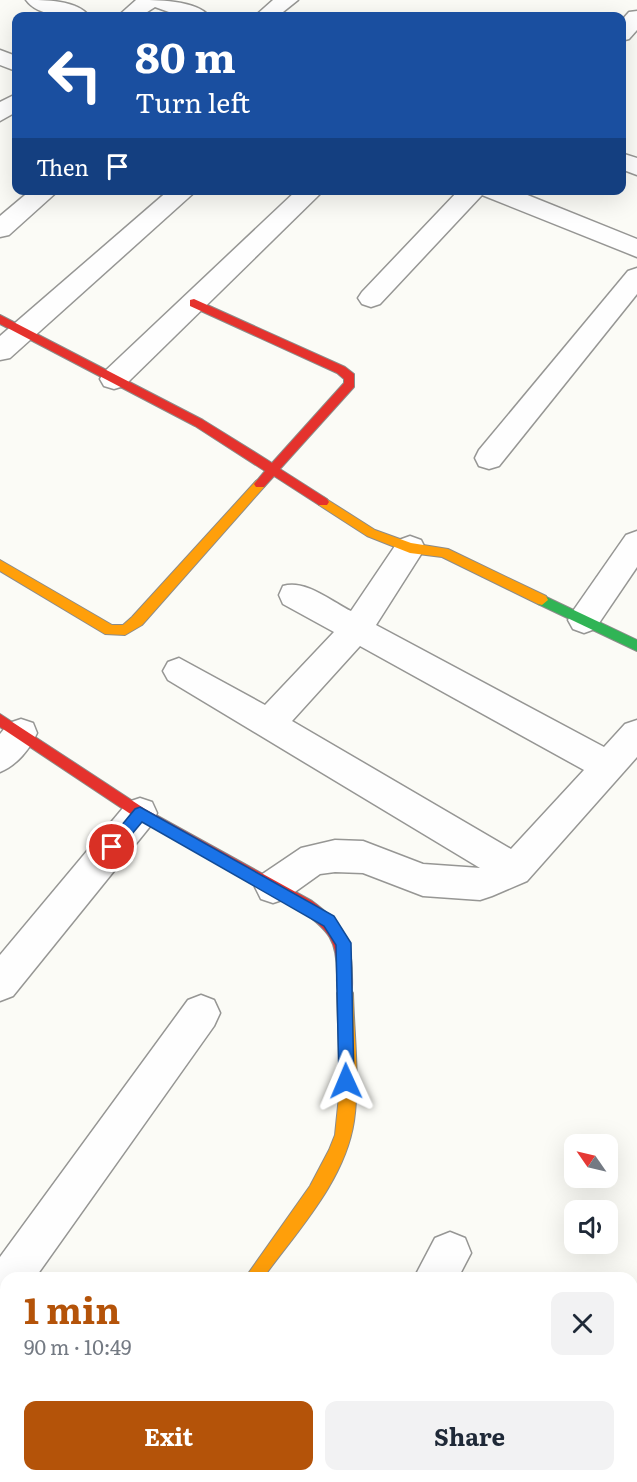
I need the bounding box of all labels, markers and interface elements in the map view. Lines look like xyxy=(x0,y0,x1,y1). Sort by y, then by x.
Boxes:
text: 80 m xyxy=(135,24,236,86)
icon: left xyxy=(36,36,114,114)
text: Turn left xyxy=(135,81,250,121)
text: Then xyxy=(36,150,89,183)
icon: arrive xyxy=(101,150,134,183)
pin xyxy=(86,821,137,872)
icon: arrive xyxy=(95,830,128,863)
position arrow xyxy=(314,1049,378,1113)
north arrow xyxy=(564,1134,618,1188)
map controls xyxy=(564,1134,618,1254)
button: sound xyxy=(564,1200,618,1254)
text: 1 min xyxy=(24,1282,120,1335)
button: close xyxy=(551,1292,614,1355)
text: 90 m · 10:49 xyxy=(24,1331,132,1361)
button: Exit xyxy=(24,1401,313,1470)
button: Share xyxy=(325,1401,614,1470)

